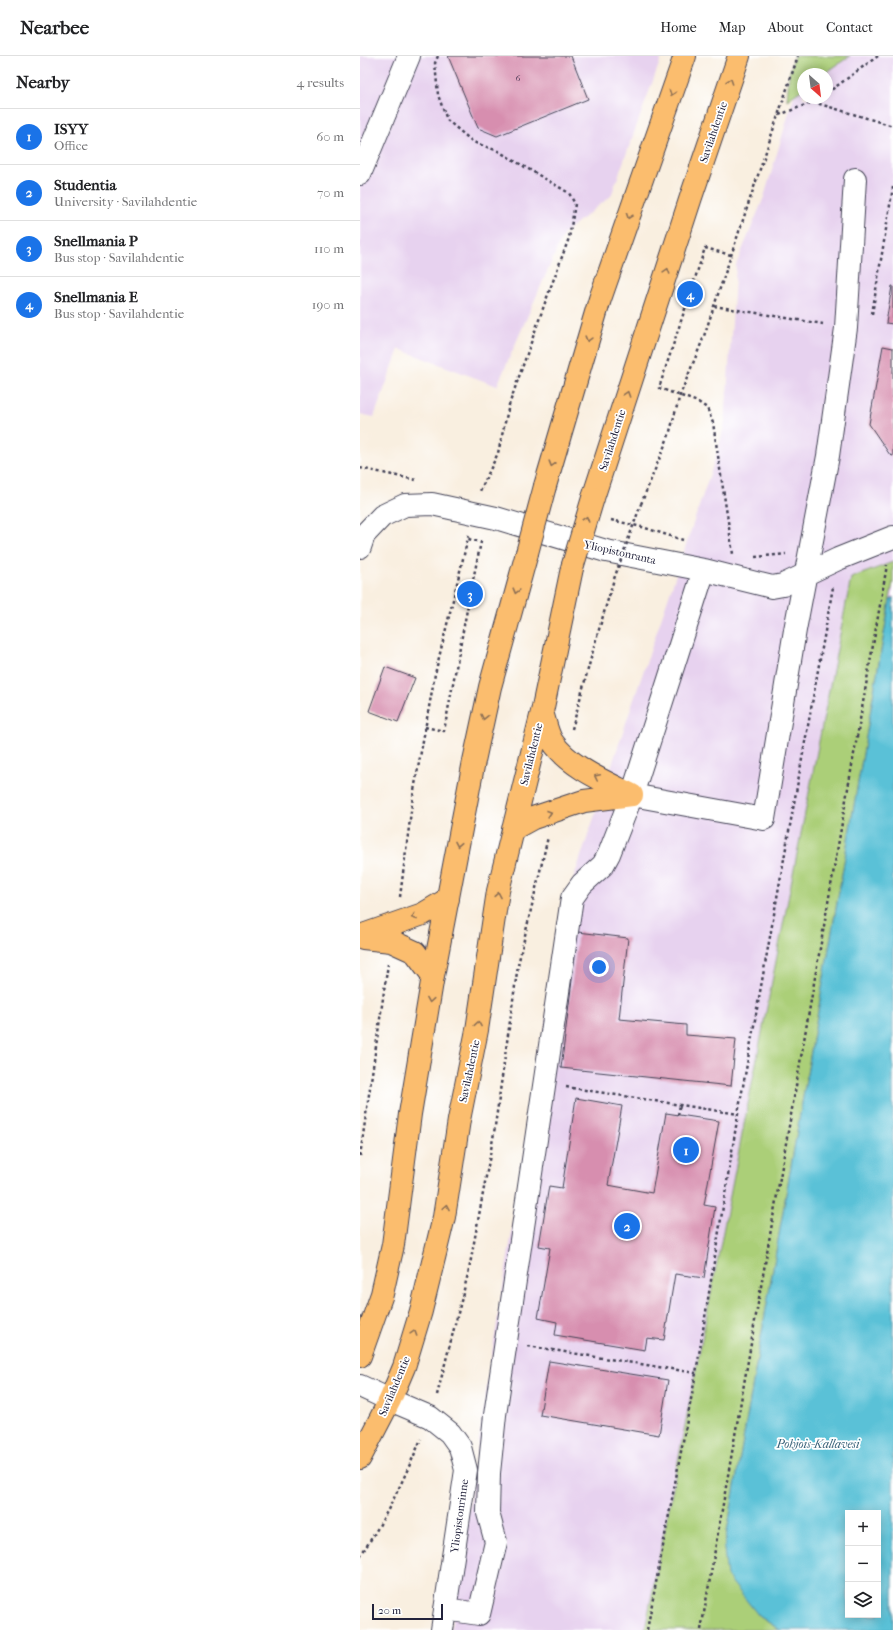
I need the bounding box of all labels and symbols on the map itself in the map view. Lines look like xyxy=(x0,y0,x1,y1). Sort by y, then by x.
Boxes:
north arrow xyxy=(797,68,833,104)
house number: 6 xyxy=(516,73,521,83)
one-way arrow xyxy=(725,78,734,85)
one-way arrow xyxy=(668,89,677,96)
street label: Savilahdentie xyxy=(697,99,730,164)
one-way arrow xyxy=(625,212,634,219)
one-way arrow xyxy=(662,267,671,274)
pin: 4 xyxy=(677,279,703,309)
one-way arrow xyxy=(584,335,593,342)
one-way arrow xyxy=(622,391,630,398)
street label: Savilahdentie xyxy=(596,407,629,473)
one-way arrow xyxy=(548,460,557,467)
one-way arrow xyxy=(581,516,590,523)
street label: Yliopistonranta xyxy=(582,538,658,567)
pin: 3 xyxy=(457,579,483,609)
one-way arrow xyxy=(513,588,521,594)
one-way arrow xyxy=(480,714,488,720)
street label: Savilahdentie xyxy=(517,721,546,787)
one-way arrow xyxy=(594,775,602,782)
one-way arrow xyxy=(545,809,552,818)
one-way arrow xyxy=(455,841,463,847)
one-way arrow xyxy=(493,892,502,898)
one-way arrow xyxy=(410,913,417,921)
your location xyxy=(589,957,609,977)
one-way arrow xyxy=(426,997,435,1003)
one-way arrow xyxy=(473,1021,482,1027)
street label: Savilahdentie xyxy=(456,1038,483,1104)
pin: 1 xyxy=(673,1135,699,1165)
one-way arrow xyxy=(441,1204,449,1210)
pin: 2 xyxy=(614,1211,640,1241)
one-way arrow xyxy=(409,1330,418,1337)
street label: Savilahdentie xyxy=(376,1354,413,1418)
water label: Pohjois-Kallavesi xyxy=(776,1437,861,1451)
street label: Yliopistonrinne xyxy=(448,1478,471,1555)
scale bar xyxy=(372,1602,443,1621)

